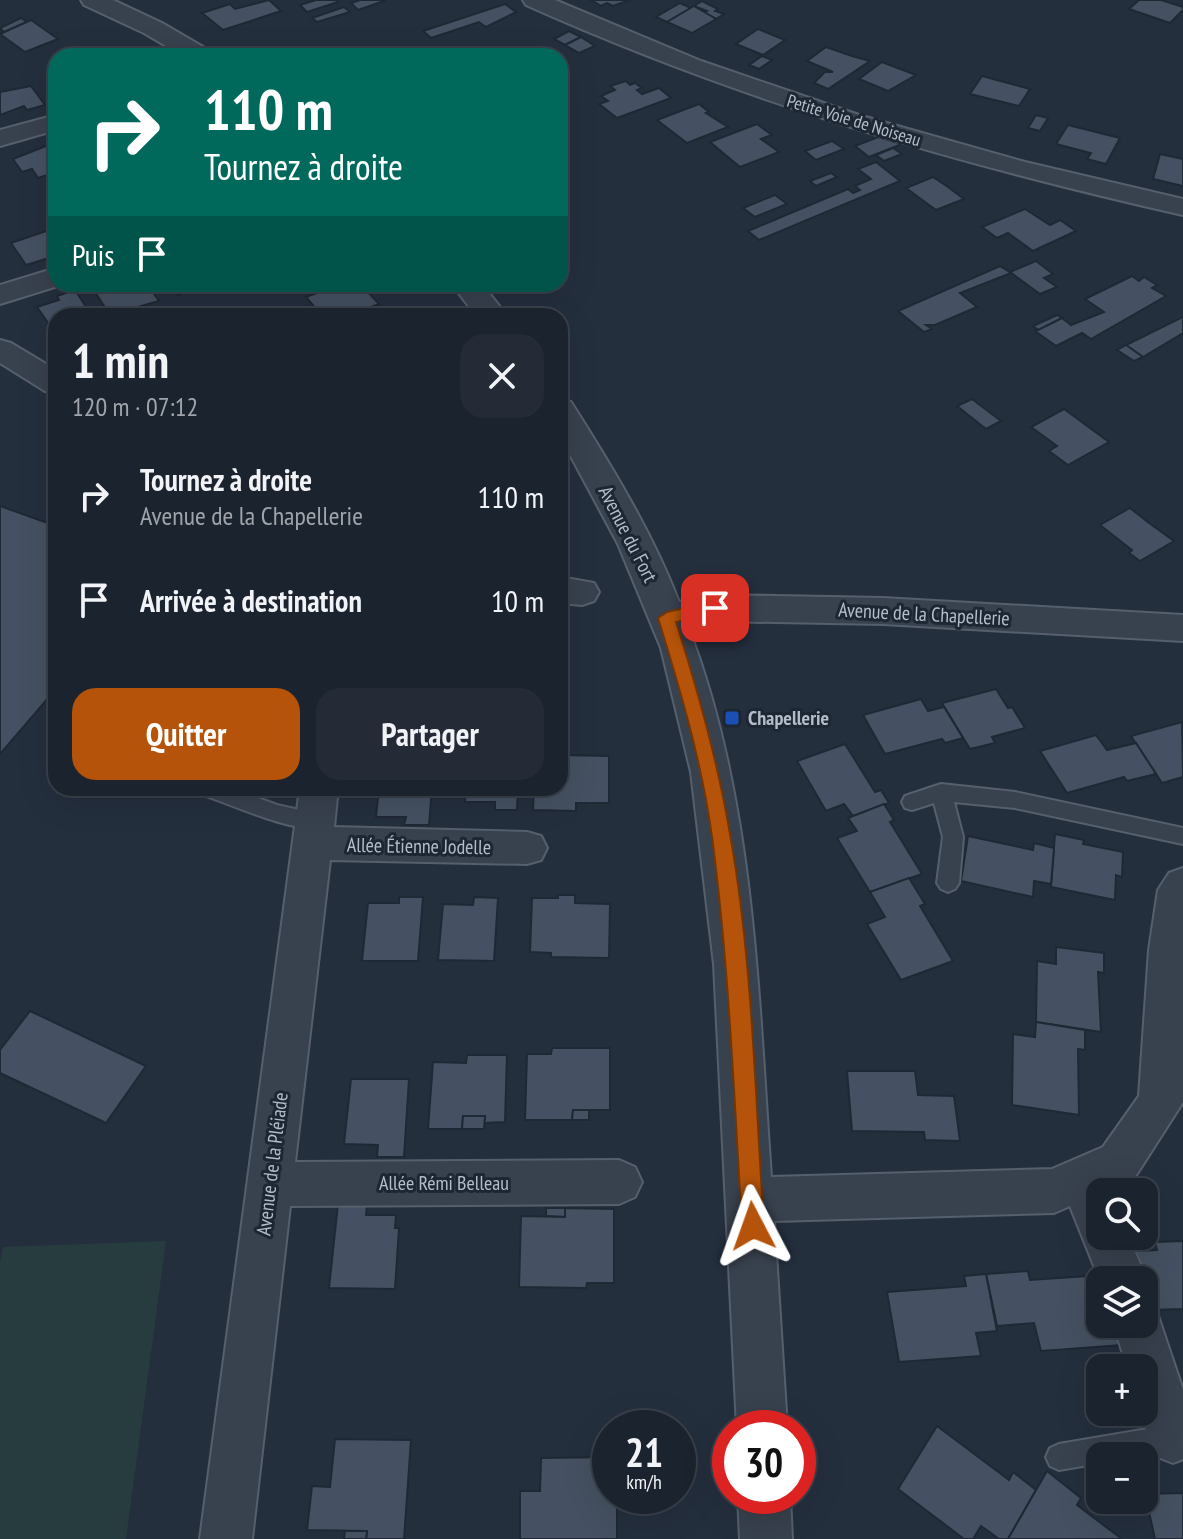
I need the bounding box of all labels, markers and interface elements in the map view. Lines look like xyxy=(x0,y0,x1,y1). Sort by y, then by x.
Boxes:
text: 110 m xyxy=(204,73,333,145)
icon: right xyxy=(72,80,176,184)
street label: Petite Voie de Noiseau xyxy=(784,89,924,151)
text: Tournez à droite xyxy=(204,143,403,190)
icon: arrive xyxy=(130,232,174,276)
text: Puis xyxy=(72,235,114,274)
text: 1 min xyxy=(72,329,169,391)
button: close xyxy=(460,334,544,418)
text: 120 m · 07:12 xyxy=(72,390,198,423)
text: Tournez à droite xyxy=(140,460,312,499)
icon: right xyxy=(72,474,116,518)
text: 110 m xyxy=(478,477,544,516)
street label: Avenue du Fort xyxy=(593,481,664,587)
text: Avenue de la Chapellerie xyxy=(140,499,363,532)
pin xyxy=(681,574,749,642)
icon: arrive xyxy=(72,578,116,622)
text: Arrivée à destination xyxy=(140,581,362,620)
text: 10 m xyxy=(491,581,544,620)
icon: arrive xyxy=(693,586,737,630)
street label: Avenue de la Chapellerie xyxy=(838,597,1010,631)
button: Quitter xyxy=(72,688,300,780)
button: Partager xyxy=(316,688,544,780)
place label: Chapellerie xyxy=(748,705,829,731)
marker: Chapellerie xyxy=(723,709,741,727)
street label: Allée Étienne Jodelle xyxy=(347,832,491,860)
street label: Avenue de la Pléiade xyxy=(250,1091,294,1237)
street label: Allée Rémi Belleau xyxy=(379,1170,509,1196)
map controls xyxy=(1086,1178,1158,1514)
button: search xyxy=(1086,1178,1158,1250)
position arrow xyxy=(711,1184,795,1268)
button: layers xyxy=(1086,1266,1158,1338)
button: + xyxy=(1086,1354,1158,1426)
speed limit sign: 30 xyxy=(712,1410,816,1514)
text: 21 xyxy=(625,1426,663,1478)
button: − xyxy=(1086,1442,1158,1514)
text: km/h xyxy=(626,1469,662,1495)

